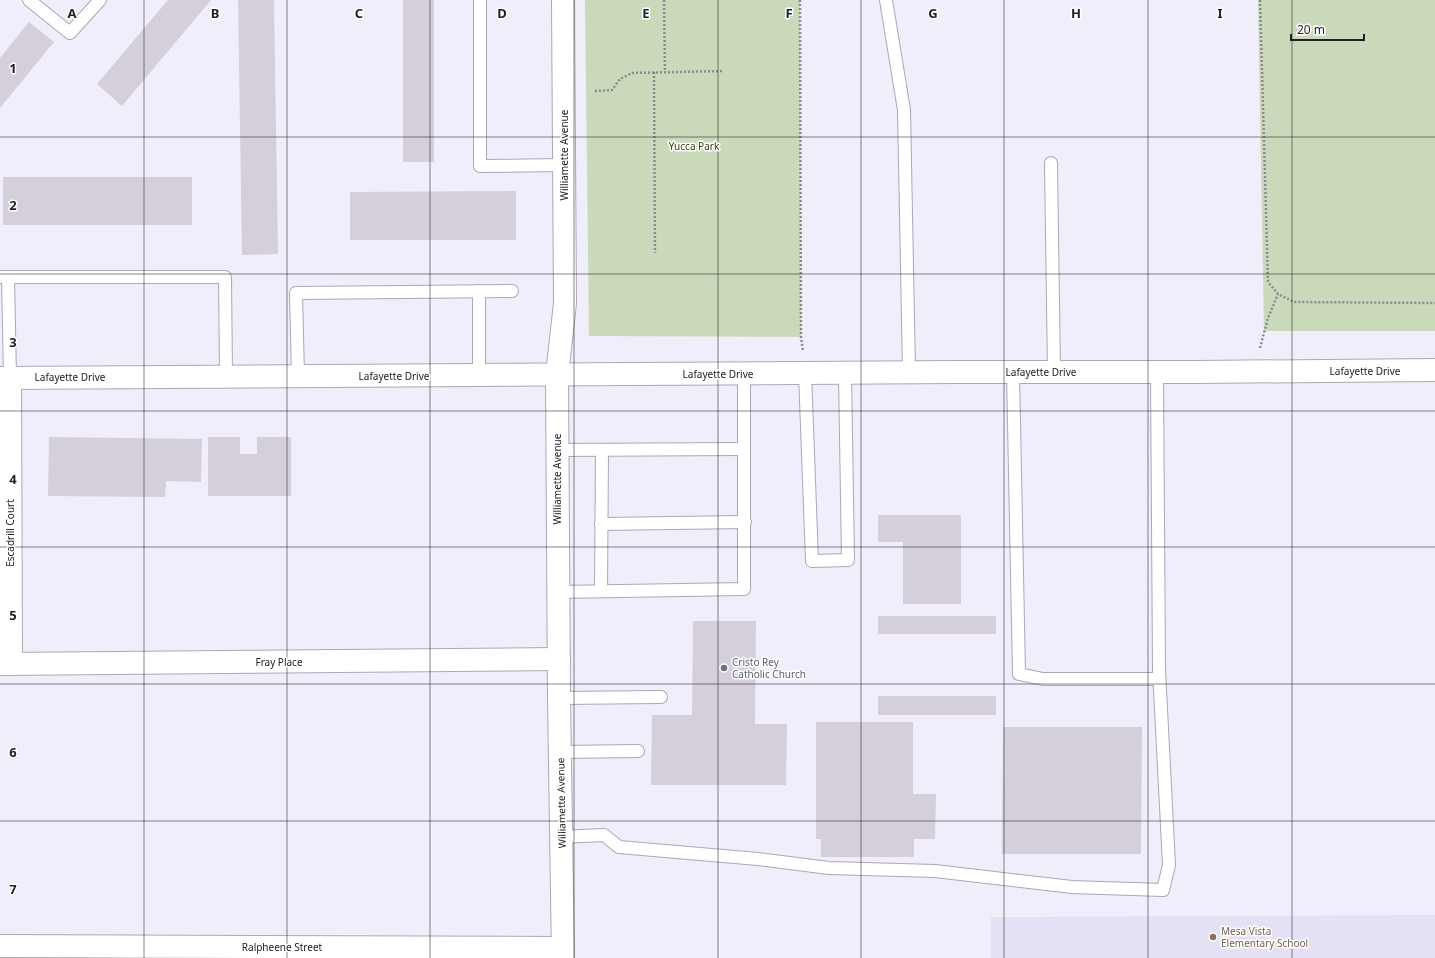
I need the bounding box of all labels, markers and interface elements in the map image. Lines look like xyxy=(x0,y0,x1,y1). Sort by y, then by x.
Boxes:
text: A xyxy=(68,4,77,22)
text: B xyxy=(211,4,219,22)
text: C xyxy=(355,4,363,22)
text: D xyxy=(497,4,507,22)
text: E xyxy=(642,4,650,22)
text: F xyxy=(785,4,793,22)
text: G xyxy=(928,4,938,22)
text: H xyxy=(1071,4,1081,22)
text: I xyxy=(1217,4,1223,22)
scale bar xyxy=(1291,16,1364,42)
text: 20 m xyxy=(1297,21,1325,38)
text: 1 xyxy=(9,59,17,77)
street label: Williamette Avenue xyxy=(557,109,571,200)
park label: Yucca Park xyxy=(669,139,720,153)
text: 2 xyxy=(9,196,17,214)
text: 3 xyxy=(9,333,17,351)
street label: Lafayette Drive xyxy=(1330,364,1401,378)
street label: Lafayette Drive xyxy=(1006,365,1077,379)
street label: Lafayette Drive xyxy=(683,367,754,381)
street label: Lafayette Drive xyxy=(359,369,430,383)
street label: Lafayette Drive xyxy=(35,370,106,384)
street label: Williamette Avenue xyxy=(550,433,564,524)
text: 4 xyxy=(9,470,17,488)
street label: Escadrill Court xyxy=(3,499,17,567)
text: 5 xyxy=(9,606,17,624)
street label: Fray Place xyxy=(255,655,303,669)
place label: Cristo Rey Catholic Church xyxy=(732,655,806,681)
marker: Cristo Rey Catholic Church xyxy=(719,663,729,673)
text: 6 xyxy=(9,743,17,761)
street label: Williamette Avenue xyxy=(553,757,569,849)
text: 7 xyxy=(9,880,17,898)
place label: Mesa Vista Elementary School xyxy=(1221,924,1308,950)
marker: Mesa Vista Elementary School xyxy=(1208,932,1218,942)
street label: Ralpheene Street xyxy=(242,940,323,954)

